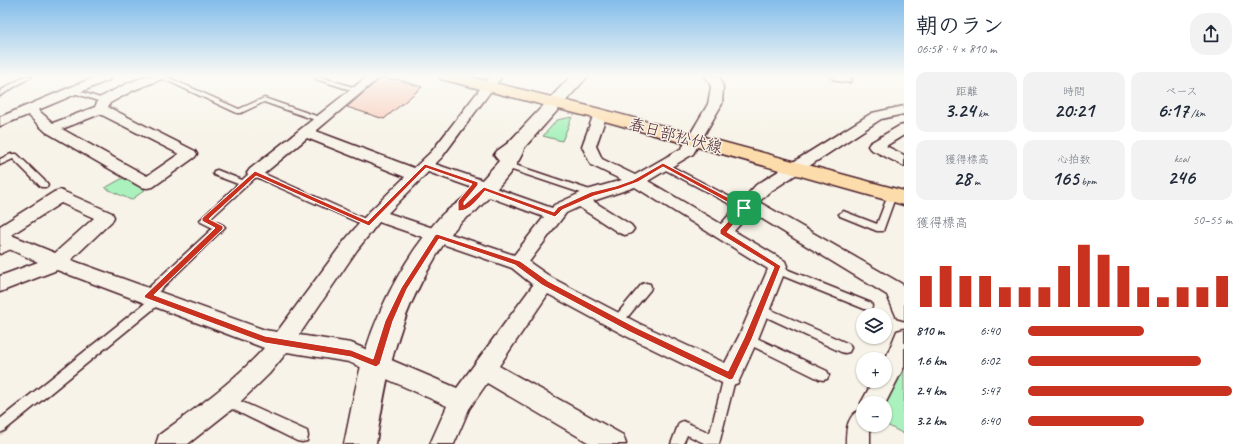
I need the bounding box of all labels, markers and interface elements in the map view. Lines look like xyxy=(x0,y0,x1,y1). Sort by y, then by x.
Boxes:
text: 朝のラン xyxy=(916,12,1004,40)
button: share xyxy=(1190,13,1232,55)
text: 06:58 · 4 × 810 m xyxy=(916,41,997,57)
text: 距離 xyxy=(956,84,978,98)
text: 時間 xyxy=(1063,84,1085,98)
text: ペース xyxy=(1165,84,1198,98)
text: 3.24 xyxy=(944,98,975,123)
text: 20:21 xyxy=(1054,98,1094,123)
text: 6:17 xyxy=(1157,98,1188,123)
text: km xyxy=(975,106,989,120)
text: /km xyxy=(1188,106,1206,120)
street label: 春日部松伏線 xyxy=(627,114,725,158)
text: kcal xyxy=(1174,151,1189,165)
text: 獲得標高 xyxy=(945,152,989,166)
text: 心拍数 xyxy=(1057,152,1090,166)
text: 246 xyxy=(1168,165,1195,190)
text: 28 xyxy=(953,166,971,191)
text: 165 xyxy=(1052,166,1079,191)
text: m xyxy=(971,174,980,188)
text: bpm xyxy=(1079,174,1096,188)
pin xyxy=(727,191,761,225)
icon: arrive xyxy=(733,197,755,219)
text: 50–55 m xyxy=(1192,212,1232,228)
text: 獲得標高 xyxy=(916,215,968,231)
map controls xyxy=(856,308,892,432)
button: layers xyxy=(856,308,892,344)
text: 810 m xyxy=(916,323,944,339)
text: 6:40 xyxy=(980,323,1000,339)
button: + xyxy=(856,352,892,388)
text: 1.6 km xyxy=(916,353,947,369)
text: 6:02 xyxy=(980,353,1000,369)
text: 2.4 km xyxy=(916,383,946,399)
text: 5:47 xyxy=(980,383,1000,399)
button: − xyxy=(856,396,892,432)
text: 3.2 km xyxy=(916,413,946,429)
text: 6:40 xyxy=(980,413,1000,429)

